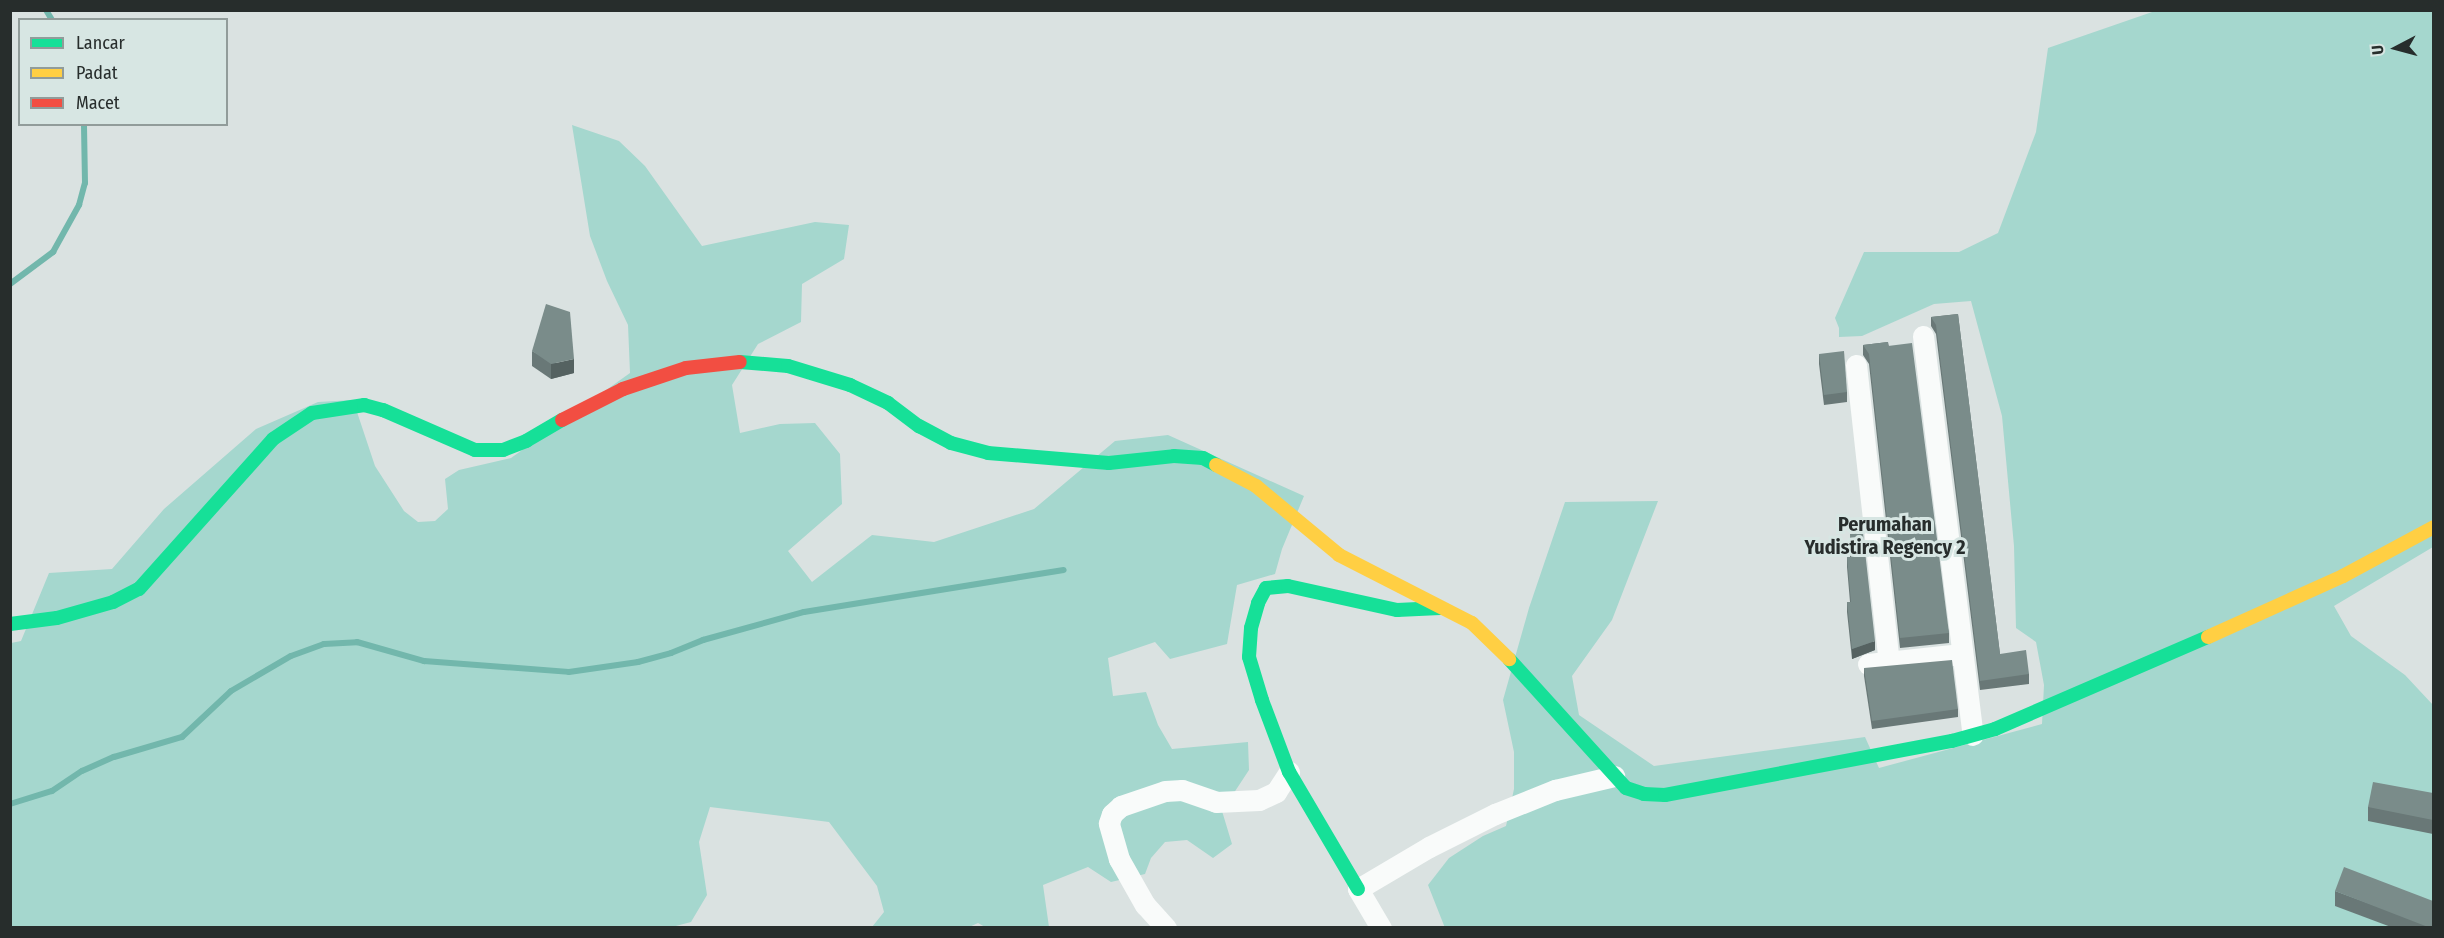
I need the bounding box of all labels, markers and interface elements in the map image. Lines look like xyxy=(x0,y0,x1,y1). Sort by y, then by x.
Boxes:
legend xyxy=(18,18,228,126)
north arrow xyxy=(2366,18,2426,78)
text: Lancar xyxy=(76,32,125,54)
text: U xyxy=(2368,44,2388,56)
text: Padat xyxy=(76,62,118,84)
text: Macet xyxy=(76,92,120,114)
district label: Perumahan Yudistira Regency 2 xyxy=(1805,512,1965,559)

